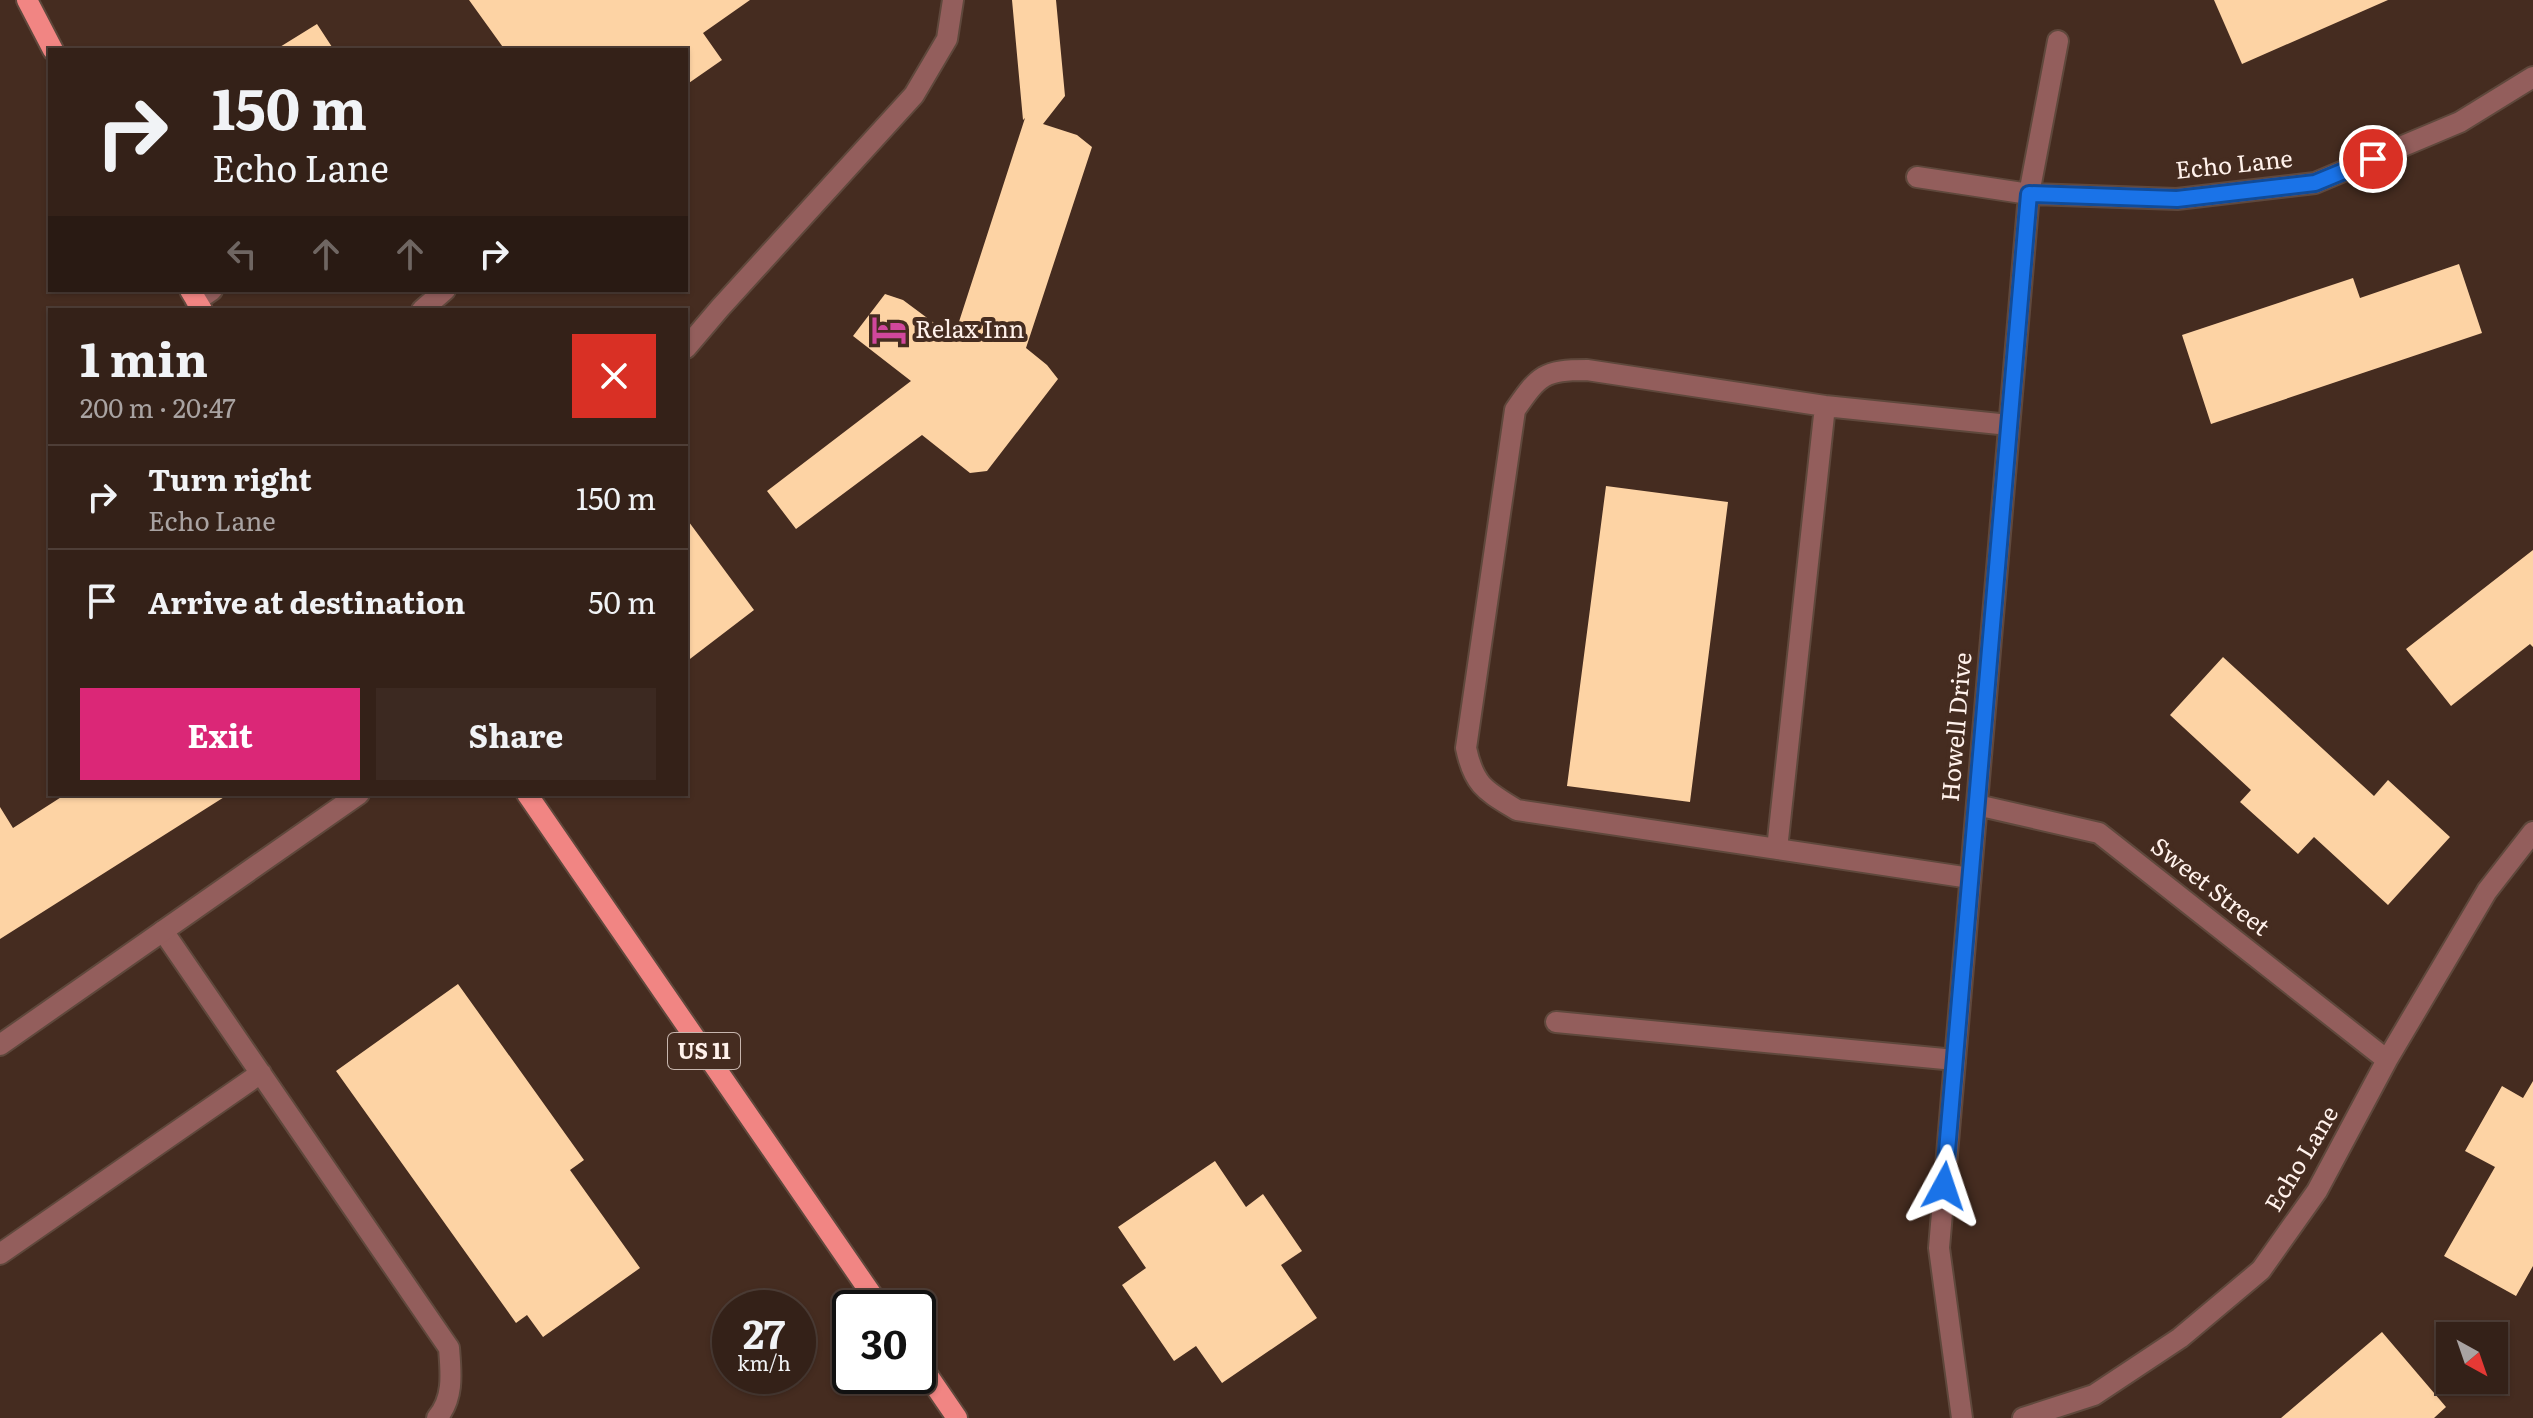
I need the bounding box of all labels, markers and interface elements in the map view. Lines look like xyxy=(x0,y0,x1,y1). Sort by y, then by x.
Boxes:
text: 150 m xyxy=(212,64,367,147)
icon: right xyxy=(80,80,184,184)
pin xyxy=(2339,125,2407,193)
icon: arrive xyxy=(2351,137,2395,181)
street label: Echo Lane xyxy=(2173,139,2294,186)
text: Echo Lane xyxy=(212,140,389,193)
icon: left xyxy=(220,232,264,276)
icon: ahead xyxy=(304,232,348,276)
icon: ahead xyxy=(388,232,432,276)
icon: right xyxy=(472,232,516,276)
place label: Relax Inn xyxy=(915,310,1025,345)
hotel icon: Relax Inn xyxy=(870,311,908,349)
text: 1 min xyxy=(80,321,208,392)
button: close xyxy=(572,334,656,418)
text: 200 m · 20:47 xyxy=(80,387,236,426)
text: Turn right xyxy=(148,456,312,500)
icon: right xyxy=(80,475,124,519)
text: 150 m xyxy=(576,475,656,519)
text: Echo Lane xyxy=(148,500,276,539)
icon: arrive xyxy=(80,579,124,623)
text: Arrive at destination xyxy=(148,579,465,623)
text: 50 m xyxy=(588,579,656,623)
street label: Howell Drive xyxy=(1931,651,1978,803)
button: Exit xyxy=(80,688,360,780)
button: Share xyxy=(376,688,656,780)
street label: Sweet Street xyxy=(2145,827,2279,943)
road number: US 11 xyxy=(668,1033,740,1069)
street label: Echo Lane xyxy=(2254,1098,2345,1217)
position arrow xyxy=(1902,1144,1986,1228)
speed limit sign: 30 xyxy=(832,1290,936,1394)
text: 27 xyxy=(743,1302,785,1361)
north arrow xyxy=(2436,1322,2508,1394)
map controls xyxy=(2436,1322,2508,1394)
text: km/h xyxy=(737,1347,791,1377)

